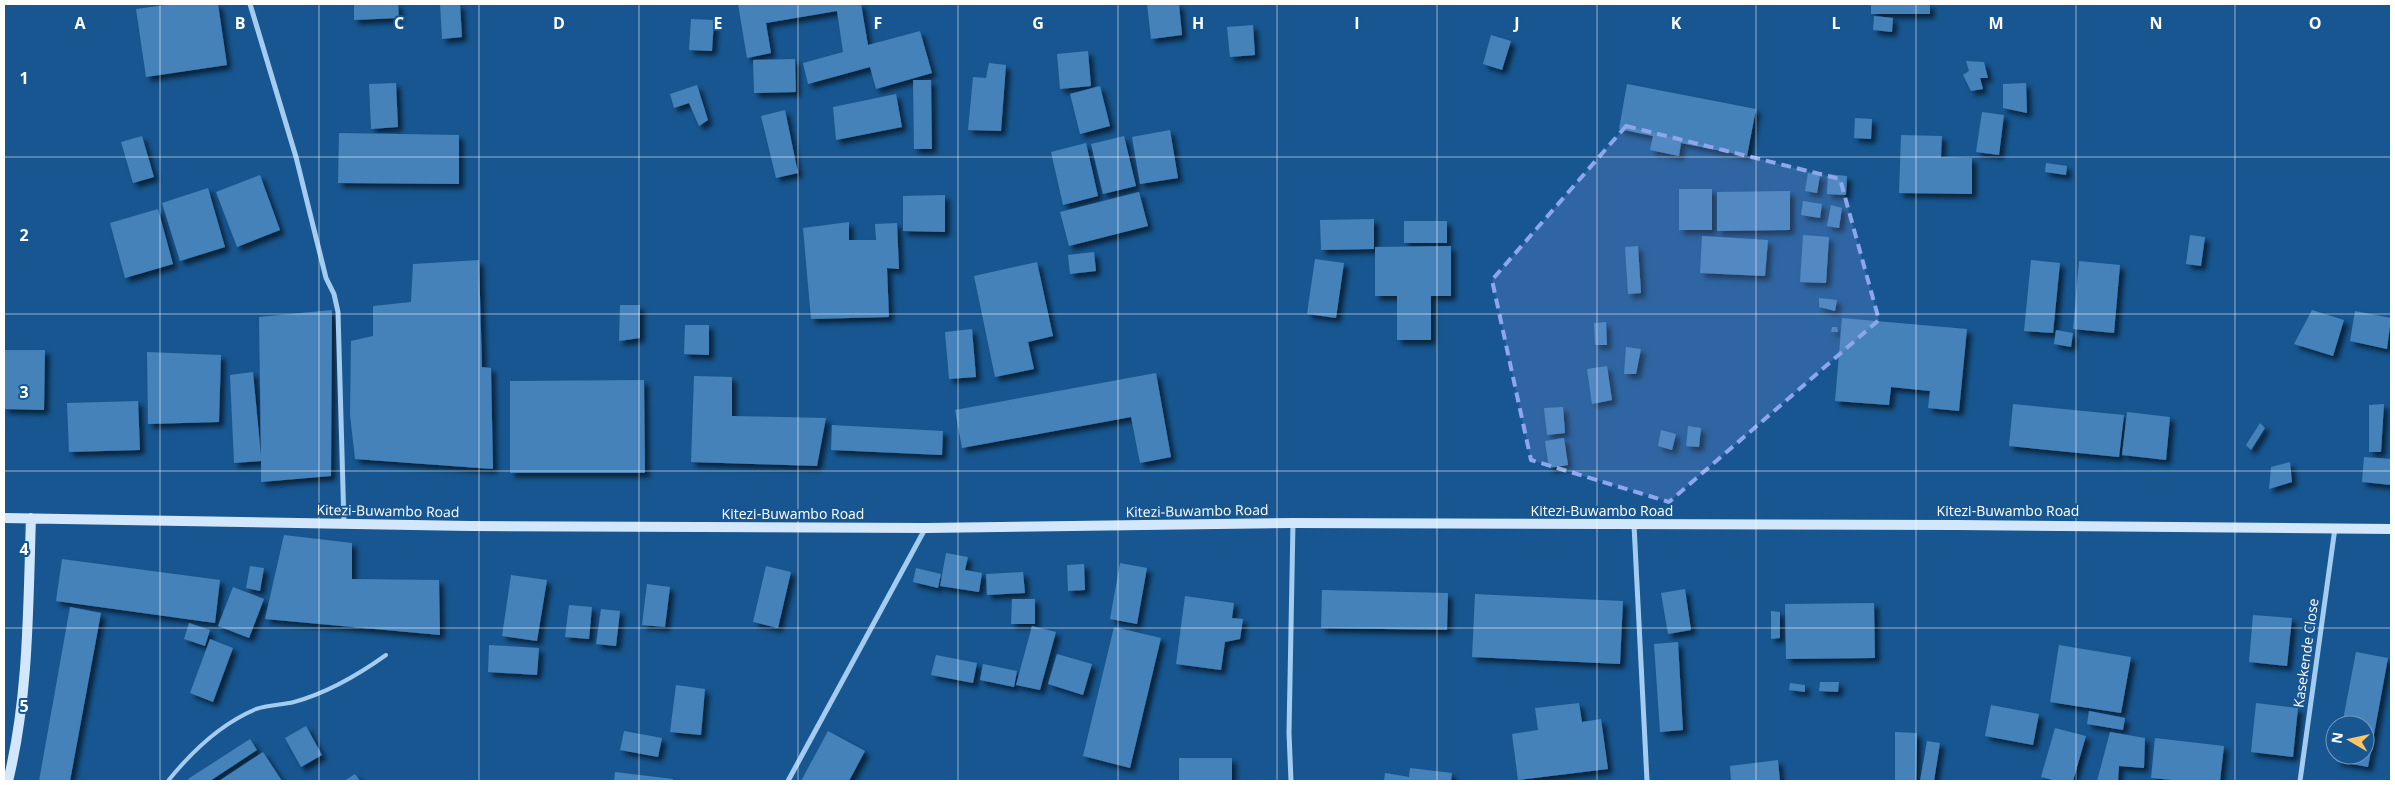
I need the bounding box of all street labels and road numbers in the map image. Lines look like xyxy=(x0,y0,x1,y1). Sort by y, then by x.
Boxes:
street label: Kitezi-Buwambo Road xyxy=(316,500,460,521)
street label: Kitezi-Buwambo Road xyxy=(1125,500,1269,521)
street label: Kitezi-Buwambo Road xyxy=(1531,501,1673,520)
street label: Kitezi-Buwambo Road xyxy=(1937,501,2079,520)
street label: Kitezi-Buwambo Road xyxy=(722,504,864,523)
street label: Kasekende Close xyxy=(2288,597,2323,709)

